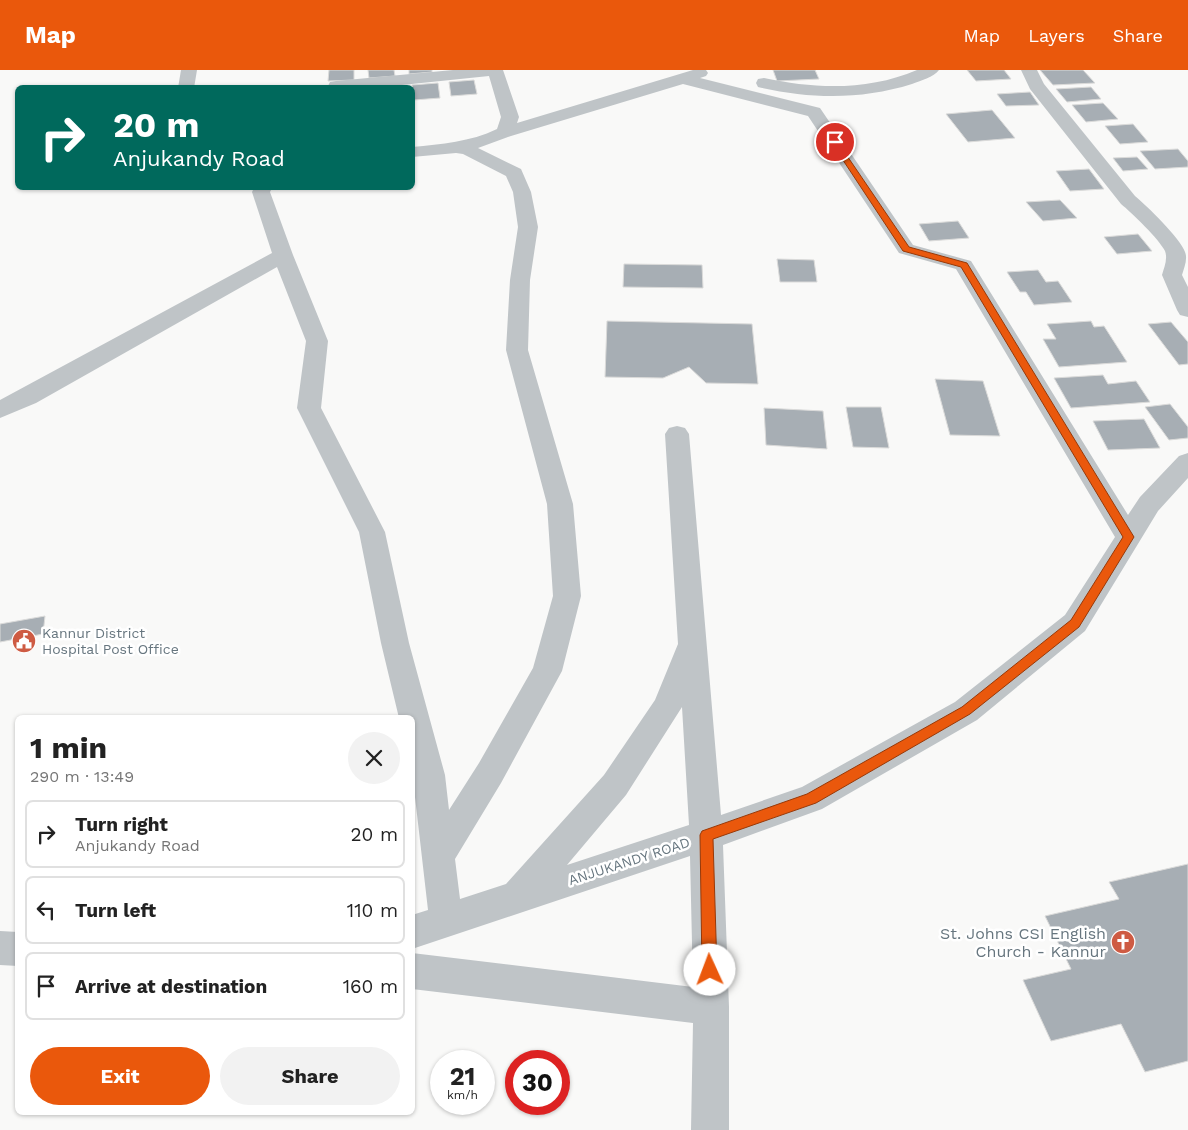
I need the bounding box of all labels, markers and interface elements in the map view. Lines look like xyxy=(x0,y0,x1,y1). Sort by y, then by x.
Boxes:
text: Map xyxy=(25,21,76,49)
text: Map xyxy=(963,25,1000,46)
text: Layers xyxy=(1028,25,1085,46)
text: Share xyxy=(1113,25,1163,46)
text: 20 m xyxy=(113,104,199,146)
icon: right xyxy=(30,105,95,170)
pin xyxy=(814,121,856,163)
icon: arrive xyxy=(821,128,849,156)
text: Anjukandy Road xyxy=(113,146,285,171)
place label: Kannur District Hospital Post Office xyxy=(42,625,179,657)
public building icon: Kannur District Hospital Post Office xyxy=(11,628,37,654)
text: 1 min xyxy=(30,730,107,765)
button: close xyxy=(348,732,400,784)
text: 290 m · 13:49 xyxy=(30,767,134,786)
text: Turn right xyxy=(75,813,168,836)
icon: right xyxy=(32,820,60,848)
text: 20 m xyxy=(351,823,398,846)
street label: ANJUKANDY ROAD xyxy=(566,834,692,888)
text: Anjukandy Road xyxy=(75,836,200,855)
icon: left xyxy=(32,896,60,924)
text: Turn left xyxy=(75,899,156,922)
text: 110 m xyxy=(347,899,398,922)
place label: St. Johns CSI English Church - Kannur xyxy=(940,924,1106,961)
church icon: St. Johns CSI English Church - Kannur xyxy=(1110,929,1136,955)
position arrow xyxy=(683,943,735,995)
icon: arrive xyxy=(32,972,60,1000)
text: Arrive at destination xyxy=(75,975,267,998)
text: 160 m xyxy=(343,975,398,998)
button: Exit xyxy=(30,1047,210,1105)
button: Share xyxy=(220,1047,400,1105)
speed limit sign: 30 xyxy=(505,1050,570,1115)
text: 21 xyxy=(450,1062,475,1091)
text: km/h xyxy=(447,1088,478,1102)

